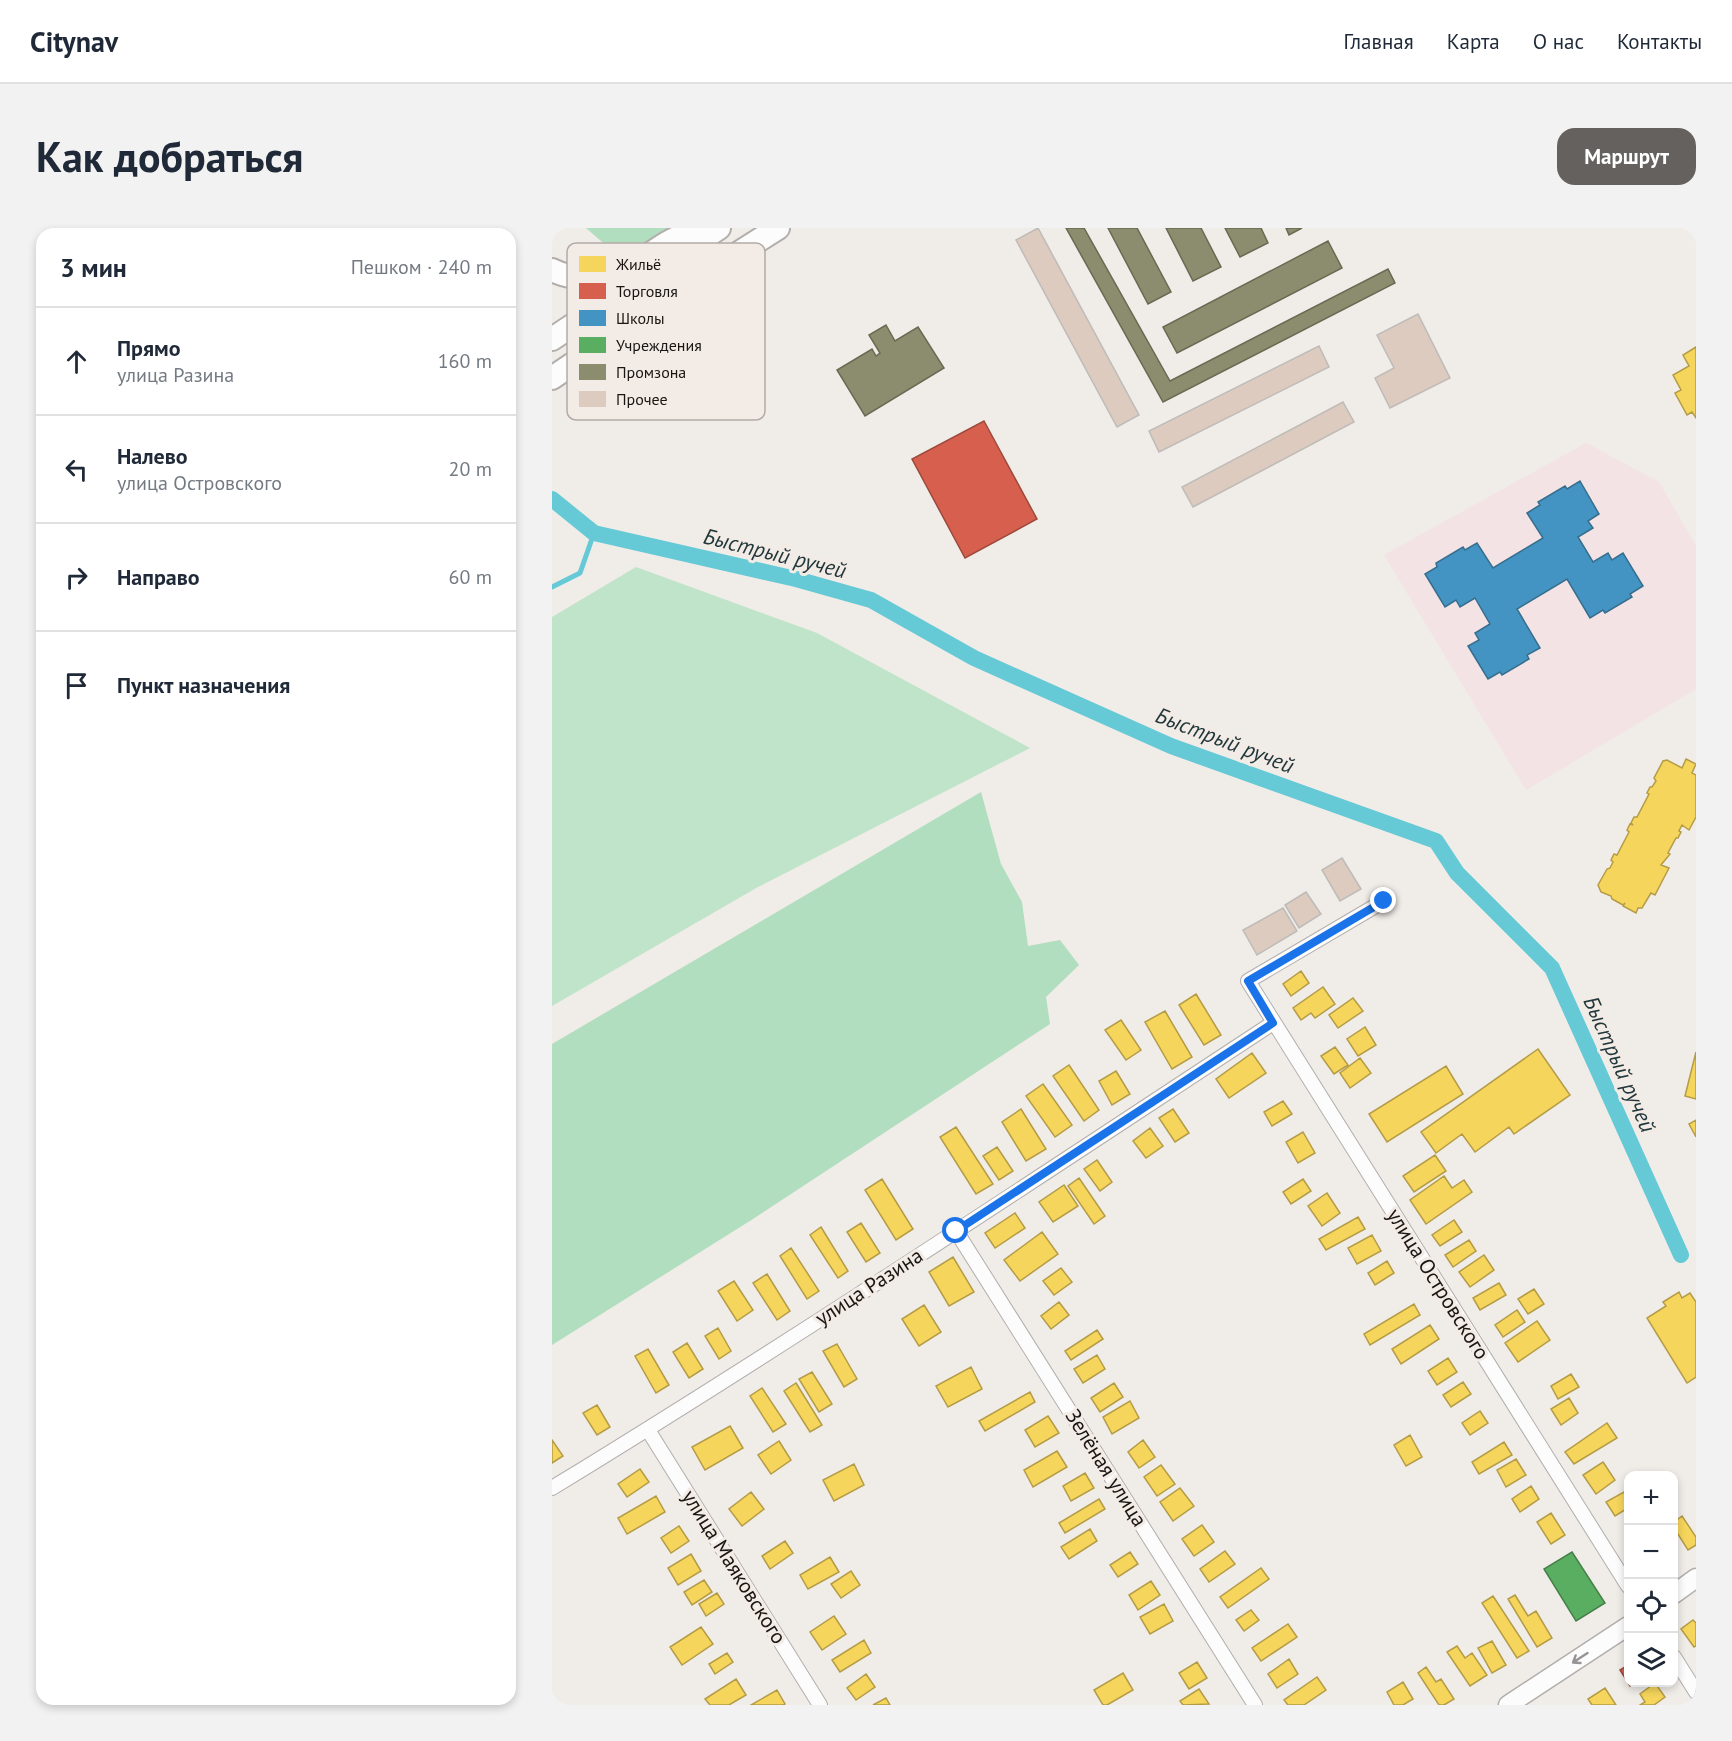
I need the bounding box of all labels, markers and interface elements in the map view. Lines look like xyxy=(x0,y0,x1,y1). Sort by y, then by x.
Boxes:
text: Citynav xyxy=(30,23,118,60)
text: Главная xyxy=(1343,28,1414,55)
text: Карта xyxy=(1447,28,1500,55)
text: О нас xyxy=(1533,28,1584,55)
text: Контакты xyxy=(1617,28,1702,55)
button: Маршрут xyxy=(1557,128,1696,185)
text: Как добраться xyxy=(36,129,303,184)
legend xyxy=(567,243,765,420)
text: 3 мин xyxy=(60,251,127,284)
text: Пешком · 240 m xyxy=(351,254,492,280)
text: Жильё xyxy=(615,254,661,274)
text: Торговля xyxy=(616,281,678,301)
text: Школы xyxy=(616,308,665,328)
text: Прямо xyxy=(117,334,180,362)
text: Учреждения xyxy=(616,335,702,355)
icon: ahead xyxy=(60,345,93,378)
text: 160 m xyxy=(438,348,492,374)
text: улица Разина xyxy=(117,362,234,388)
text: Промзона xyxy=(616,362,686,382)
text: Прочее xyxy=(616,389,668,409)
text: Налево xyxy=(117,442,188,470)
icon: left xyxy=(60,453,93,486)
text: 20 m xyxy=(449,456,492,482)
text: улица Островского xyxy=(117,470,282,496)
water label: Быстрый ручей xyxy=(701,522,849,584)
icon: right xyxy=(60,561,93,594)
text: Направо xyxy=(117,563,200,591)
text: 60 m xyxy=(449,564,492,590)
icon: arrive xyxy=(60,669,93,702)
text: Пункт назначения xyxy=(117,671,290,699)
water label: Быстрый ручей xyxy=(1152,701,1298,779)
route end xyxy=(1370,887,1396,913)
water label: Быстрый ручей xyxy=(1577,992,1663,1136)
street label: улица Островского xyxy=(1381,1203,1496,1364)
route start xyxy=(942,1217,968,1243)
street label: улица Разина xyxy=(810,1242,928,1331)
street label: Зелёная улица xyxy=(1060,1404,1153,1532)
map controls xyxy=(1624,1471,1678,1687)
button: + xyxy=(1624,1471,1678,1525)
street label: улица Маяковского xyxy=(676,1485,793,1649)
button: − xyxy=(1624,1525,1678,1579)
button: locate xyxy=(1624,1579,1678,1633)
button: layers xyxy=(1624,1633,1678,1687)
one-way arrow xyxy=(1572,1652,1588,1664)

